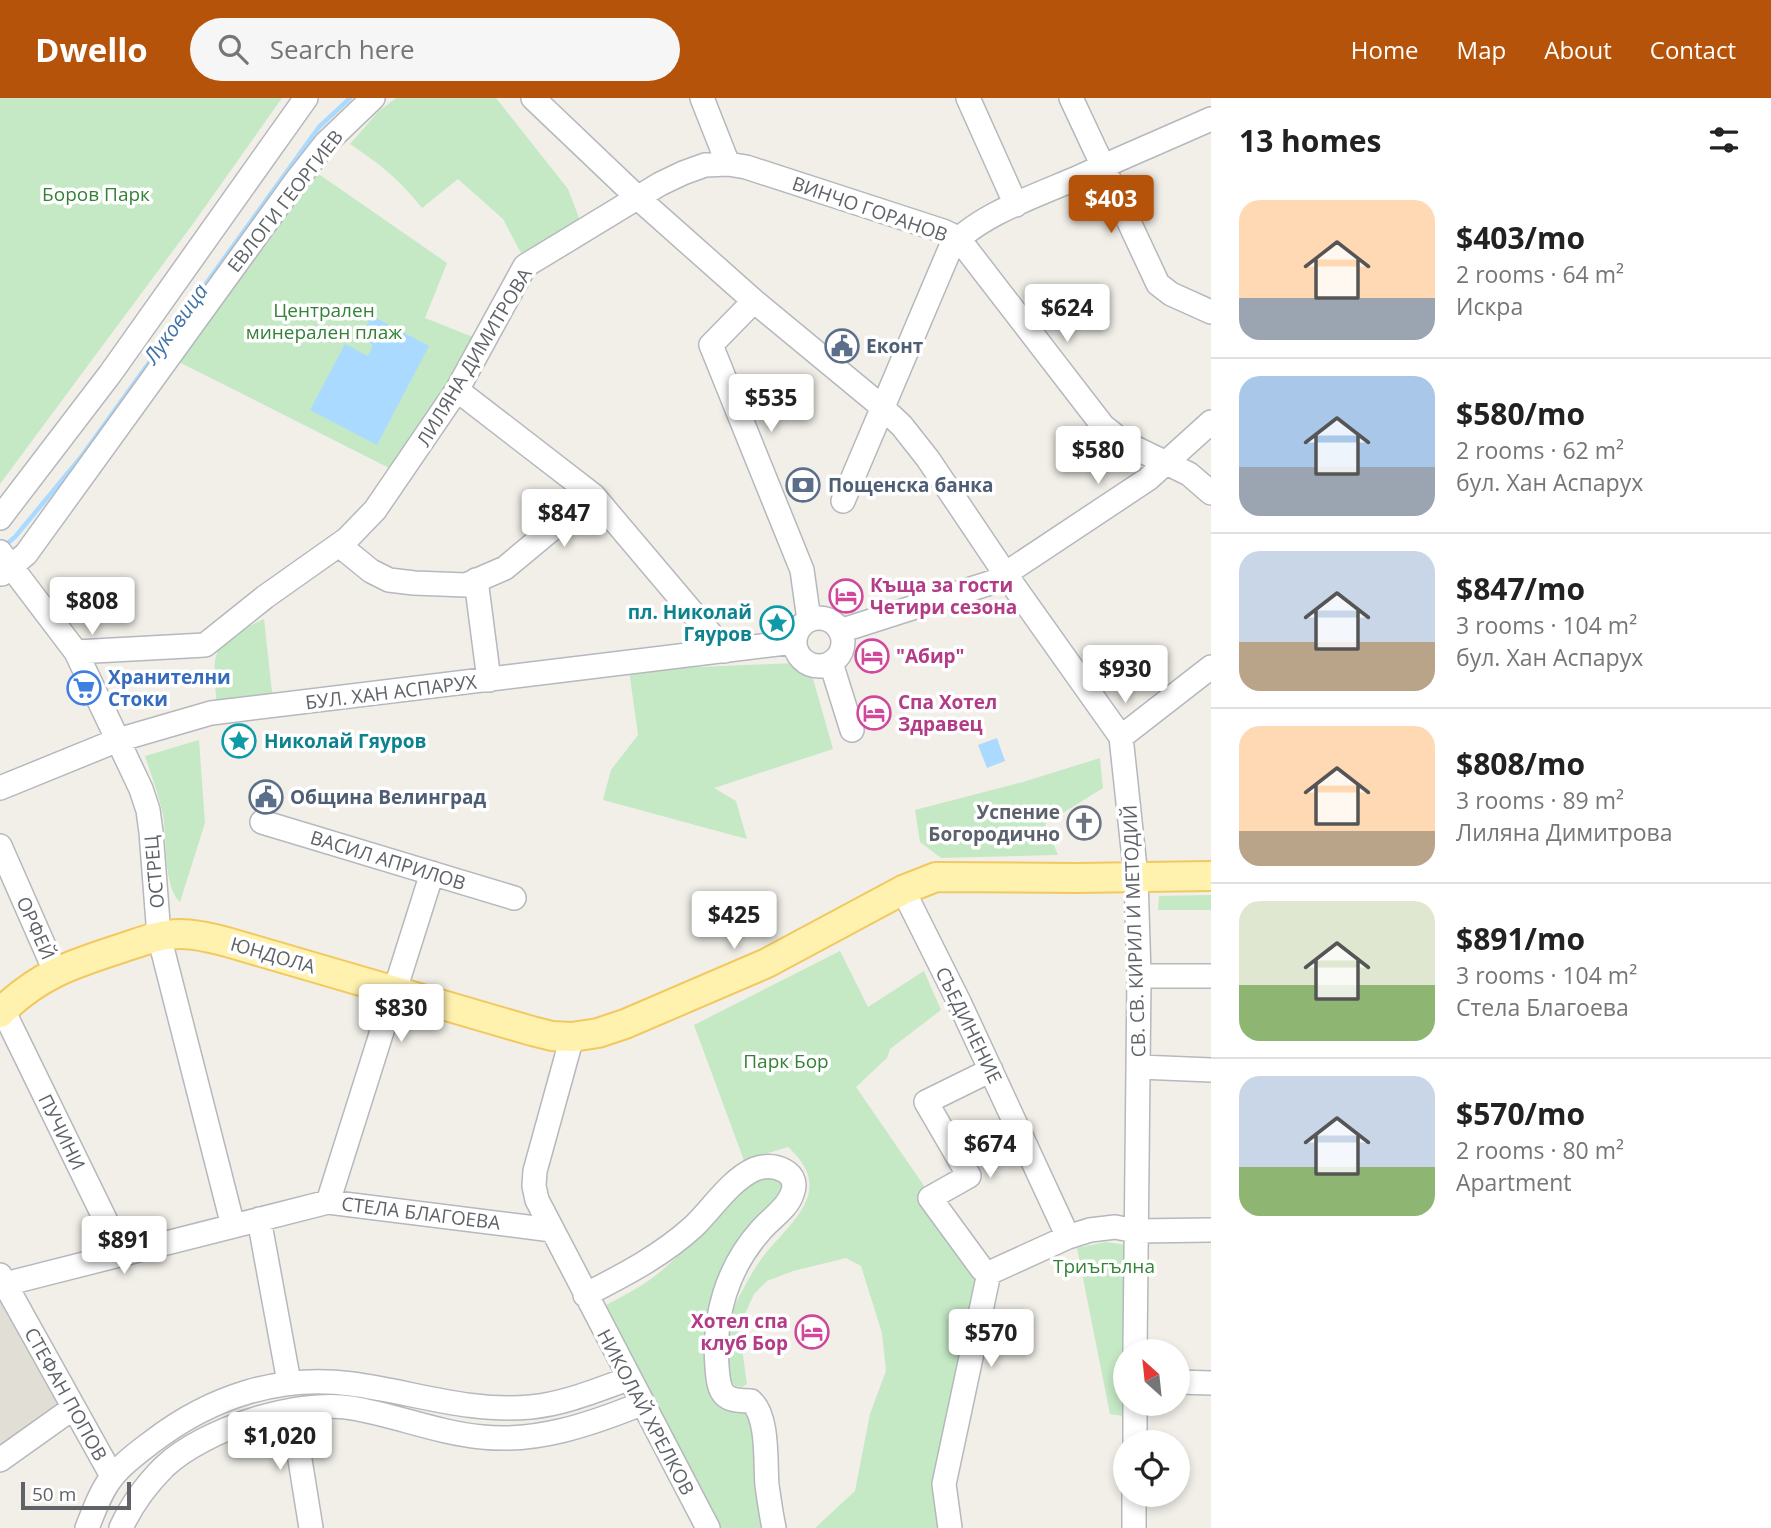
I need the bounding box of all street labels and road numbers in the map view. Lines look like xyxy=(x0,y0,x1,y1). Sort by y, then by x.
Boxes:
street label: ЕВЛОГИ ГЕОРГИЕВ xyxy=(221,124,349,278)
street label: ВИНЧО ГОРАНОВ xyxy=(789,170,951,248)
street label: ЛИЛЯНА ДИМИТРОВА xyxy=(410,263,538,451)
street label: БУЛ. ХАН АСПАРУХ xyxy=(304,669,478,715)
street label: СВ. СВ. КИРИЛ И МЕТОДИЙ xyxy=(1117,804,1151,1058)
street label: ВАСИЛ АПРИЛОВ xyxy=(307,824,469,896)
street label: ОСТРЕЦ xyxy=(138,834,170,910)
street label: ОРФЕЙ xyxy=(11,892,61,964)
street label: ЮНДОЛА xyxy=(228,931,318,979)
street label: СЪЕДИНЕНИЕ xyxy=(930,962,1008,1088)
street label: ПУЧИНИ xyxy=(32,1090,92,1174)
street label: СТЕЛА БЛАГОЕВА xyxy=(340,1190,502,1236)
street label: СТЕФАН ПОПОВ xyxy=(19,1323,113,1465)
street label: НИКОЛАЙ ХРЕЛКОВ xyxy=(591,1324,701,1500)

